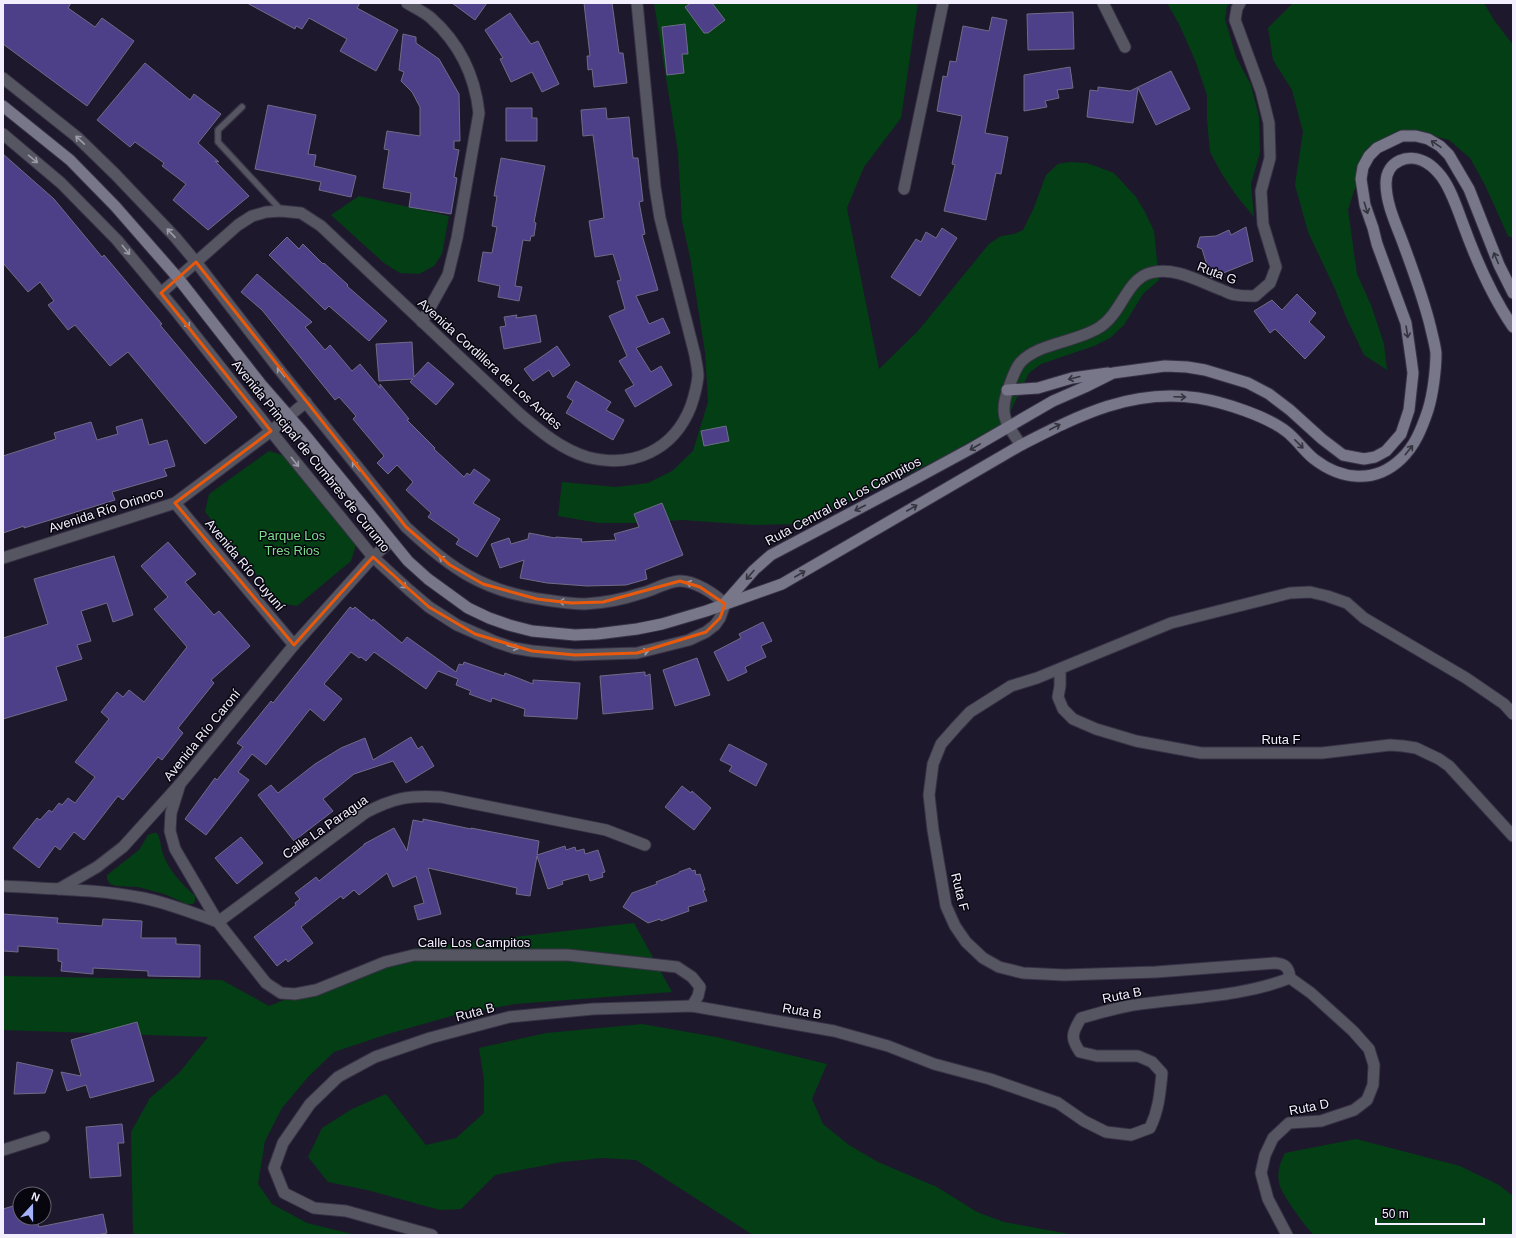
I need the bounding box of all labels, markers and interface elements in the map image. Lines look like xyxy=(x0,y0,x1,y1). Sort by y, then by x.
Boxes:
one-way arrow xyxy=(75,135,85,145)
one-way arrow xyxy=(1431,140,1442,148)
one-way arrow xyxy=(28,155,39,163)
one-way arrow xyxy=(1363,202,1370,215)
one-way arrow xyxy=(166,228,176,238)
one-way arrow xyxy=(121,245,130,256)
one-way arrow xyxy=(1491,252,1499,264)
street label: Ruta G xyxy=(1195,259,1239,287)
street label: Avenida Cordillera de Los Andes xyxy=(415,295,565,433)
one-way arrow xyxy=(181,318,190,329)
one-way arrow xyxy=(1403,325,1411,338)
street label: Avenida Principal de Cumbres de Curumo xyxy=(229,357,393,555)
one-way arrow xyxy=(277,367,286,378)
one-way arrow xyxy=(1068,375,1081,382)
one-way arrow xyxy=(1173,393,1186,401)
one-way arrow xyxy=(1049,423,1061,431)
one-way arrow xyxy=(1293,438,1303,448)
one-way arrow xyxy=(969,443,981,451)
one-way arrow xyxy=(1405,445,1413,456)
street label: Ruta Central de Los Campitos xyxy=(763,453,924,549)
one-way arrow xyxy=(291,456,300,467)
one-way arrow xyxy=(352,460,361,471)
street label: Avenida Río Orinoco xyxy=(47,484,165,536)
one-way arrow xyxy=(906,504,918,512)
one-way arrow xyxy=(854,505,866,512)
street label: Avenida Río Cuyuní xyxy=(202,516,288,614)
park label: Parque Los Tres Rios xyxy=(259,528,326,558)
one-way arrow xyxy=(439,556,450,564)
one-way arrow xyxy=(794,569,806,577)
one-way arrow xyxy=(745,570,754,580)
one-way arrow xyxy=(397,579,407,588)
one-way arrow xyxy=(685,580,698,587)
one-way arrow xyxy=(559,599,572,606)
one-way arrow xyxy=(507,644,520,652)
one-way arrow xyxy=(636,648,649,656)
street label: Avenida Río Caroní xyxy=(161,686,244,784)
street label: Ruta F xyxy=(1261,732,1301,747)
street label: Calle La Paragua xyxy=(280,792,371,862)
street label: Ruta F xyxy=(948,871,972,913)
street label: Calle Los Campitos xyxy=(418,935,531,950)
street label: Ruta B xyxy=(1101,984,1143,1006)
street label: Ruta B xyxy=(454,1000,496,1024)
street label: Ruta B xyxy=(781,1000,823,1022)
street label: Ruta D xyxy=(1288,1096,1330,1118)
north arrow xyxy=(12,1186,52,1226)
text: N xyxy=(30,1190,41,1204)
scale bar xyxy=(1376,1200,1484,1226)
text: 50 m xyxy=(1382,1207,1409,1221)

